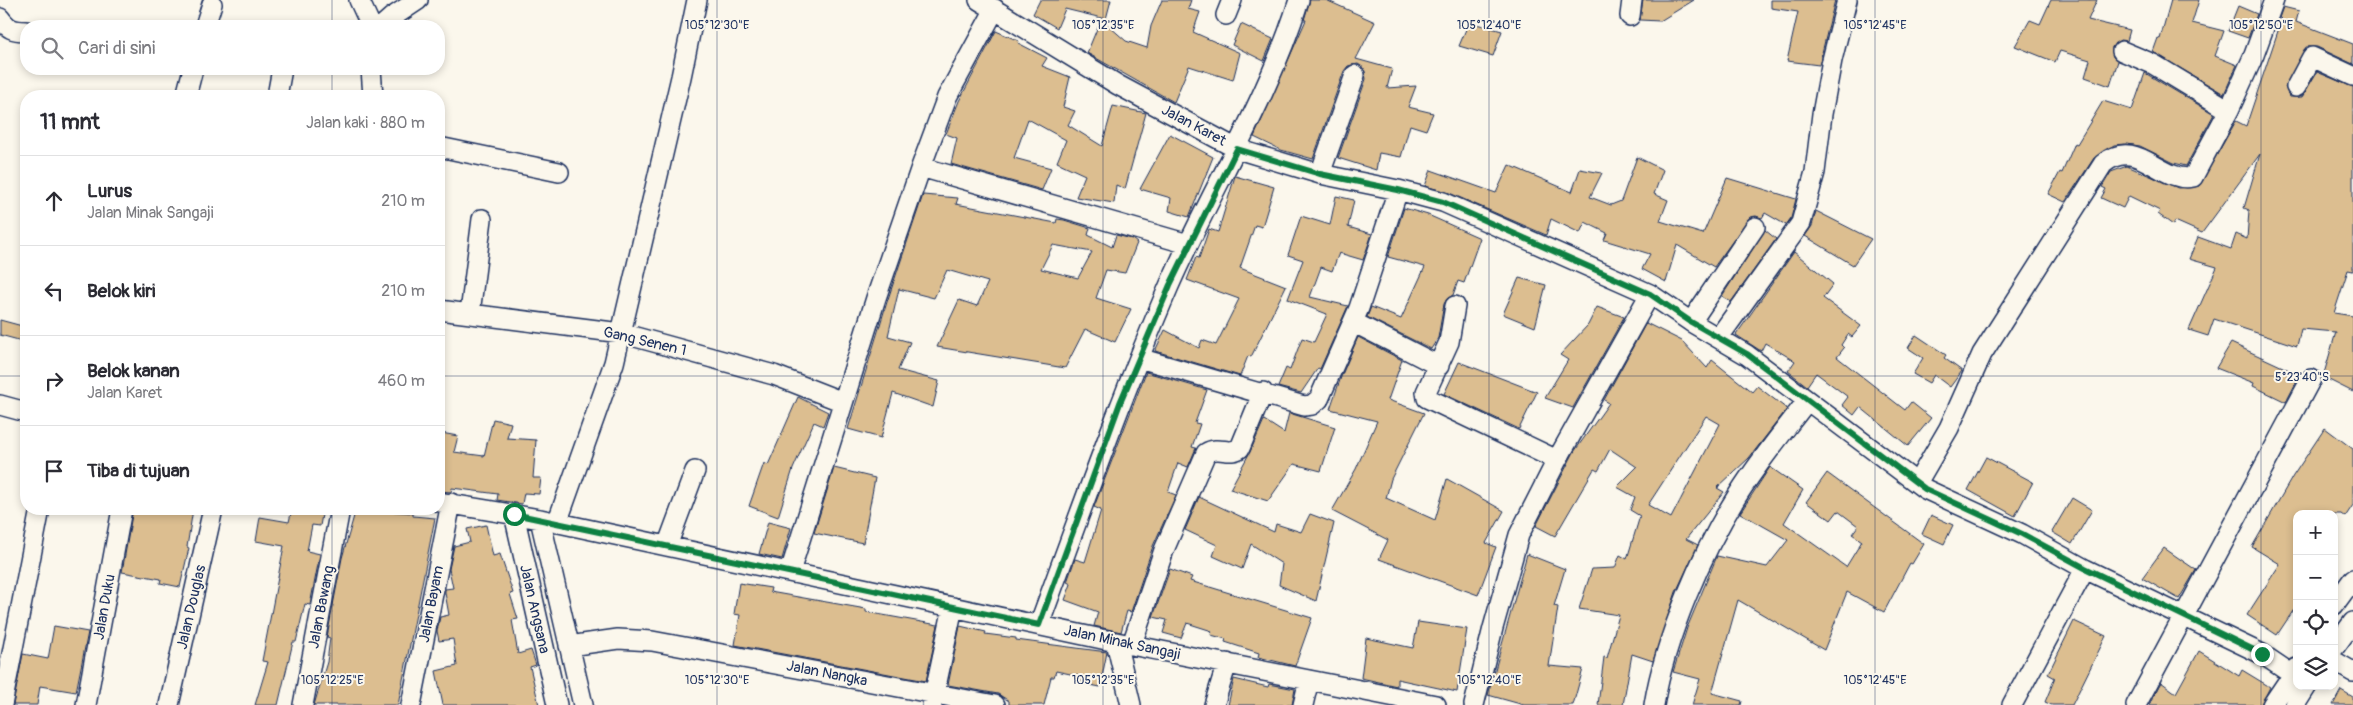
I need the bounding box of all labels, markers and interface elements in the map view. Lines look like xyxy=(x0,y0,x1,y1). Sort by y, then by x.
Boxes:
text: 105°12'30"E xyxy=(685,18,749,33)
text: 105°12'35"E xyxy=(1072,18,1134,33)
text: 105°12'40"E xyxy=(1457,18,1521,33)
text: 105°12'45"E xyxy=(1843,18,1907,33)
text: 105°12'50"E xyxy=(2229,18,2293,33)
search box xyxy=(20,20,445,75)
icon: search xyxy=(38,34,66,62)
text: Cari di sini xyxy=(78,36,155,60)
street label: Jalan Karet xyxy=(1158,101,1230,151)
text: 11 mnt xyxy=(40,109,100,136)
text: Jalan kaki · 880 m xyxy=(306,113,425,133)
text: Lurus xyxy=(87,179,132,203)
icon: ahead xyxy=(40,187,68,215)
text: 210 m xyxy=(381,191,425,211)
text: Jalan Minak Sangaji xyxy=(87,203,214,223)
icon: left xyxy=(40,277,68,305)
text: Belok kiri xyxy=(87,279,155,303)
text: 210 m xyxy=(381,281,425,301)
street label: Gang Senen 1 xyxy=(601,323,688,360)
text: Belok kanan xyxy=(87,359,180,383)
icon: right xyxy=(40,367,68,395)
text: 5°23'40"S xyxy=(2275,370,2329,385)
text: 460 m xyxy=(378,371,425,391)
text: Jalan Karet xyxy=(87,383,162,403)
icon: arrive xyxy=(40,457,68,485)
text: Tiba di tujuan xyxy=(87,459,190,483)
route start xyxy=(503,503,526,526)
map controls xyxy=(2293,510,2338,690)
button: + xyxy=(2293,510,2338,555)
button: − xyxy=(2293,555,2338,600)
street label: Jalan Douglas xyxy=(173,563,210,651)
street label: Jalan Angsana xyxy=(515,563,554,655)
street label: Jalan Bawang xyxy=(304,564,339,650)
street label: Jalan Bayam xyxy=(415,564,448,644)
street label: Jalan Duku xyxy=(89,573,120,641)
button: locate xyxy=(2293,600,2338,645)
street label: Jalan Minak Sangaji xyxy=(1062,621,1182,664)
route end xyxy=(2251,643,2274,666)
button: layers xyxy=(2293,645,2338,690)
street label: Jalan Nangka xyxy=(785,656,869,691)
text: 105°12'25"E xyxy=(301,673,363,688)
text: 105°12'30"E xyxy=(685,673,749,688)
text: 105°12'35"E xyxy=(1072,673,1134,688)
text: 105°12'40"E xyxy=(1457,673,1521,688)
text: 105°12'45"E xyxy=(1843,673,1907,688)

